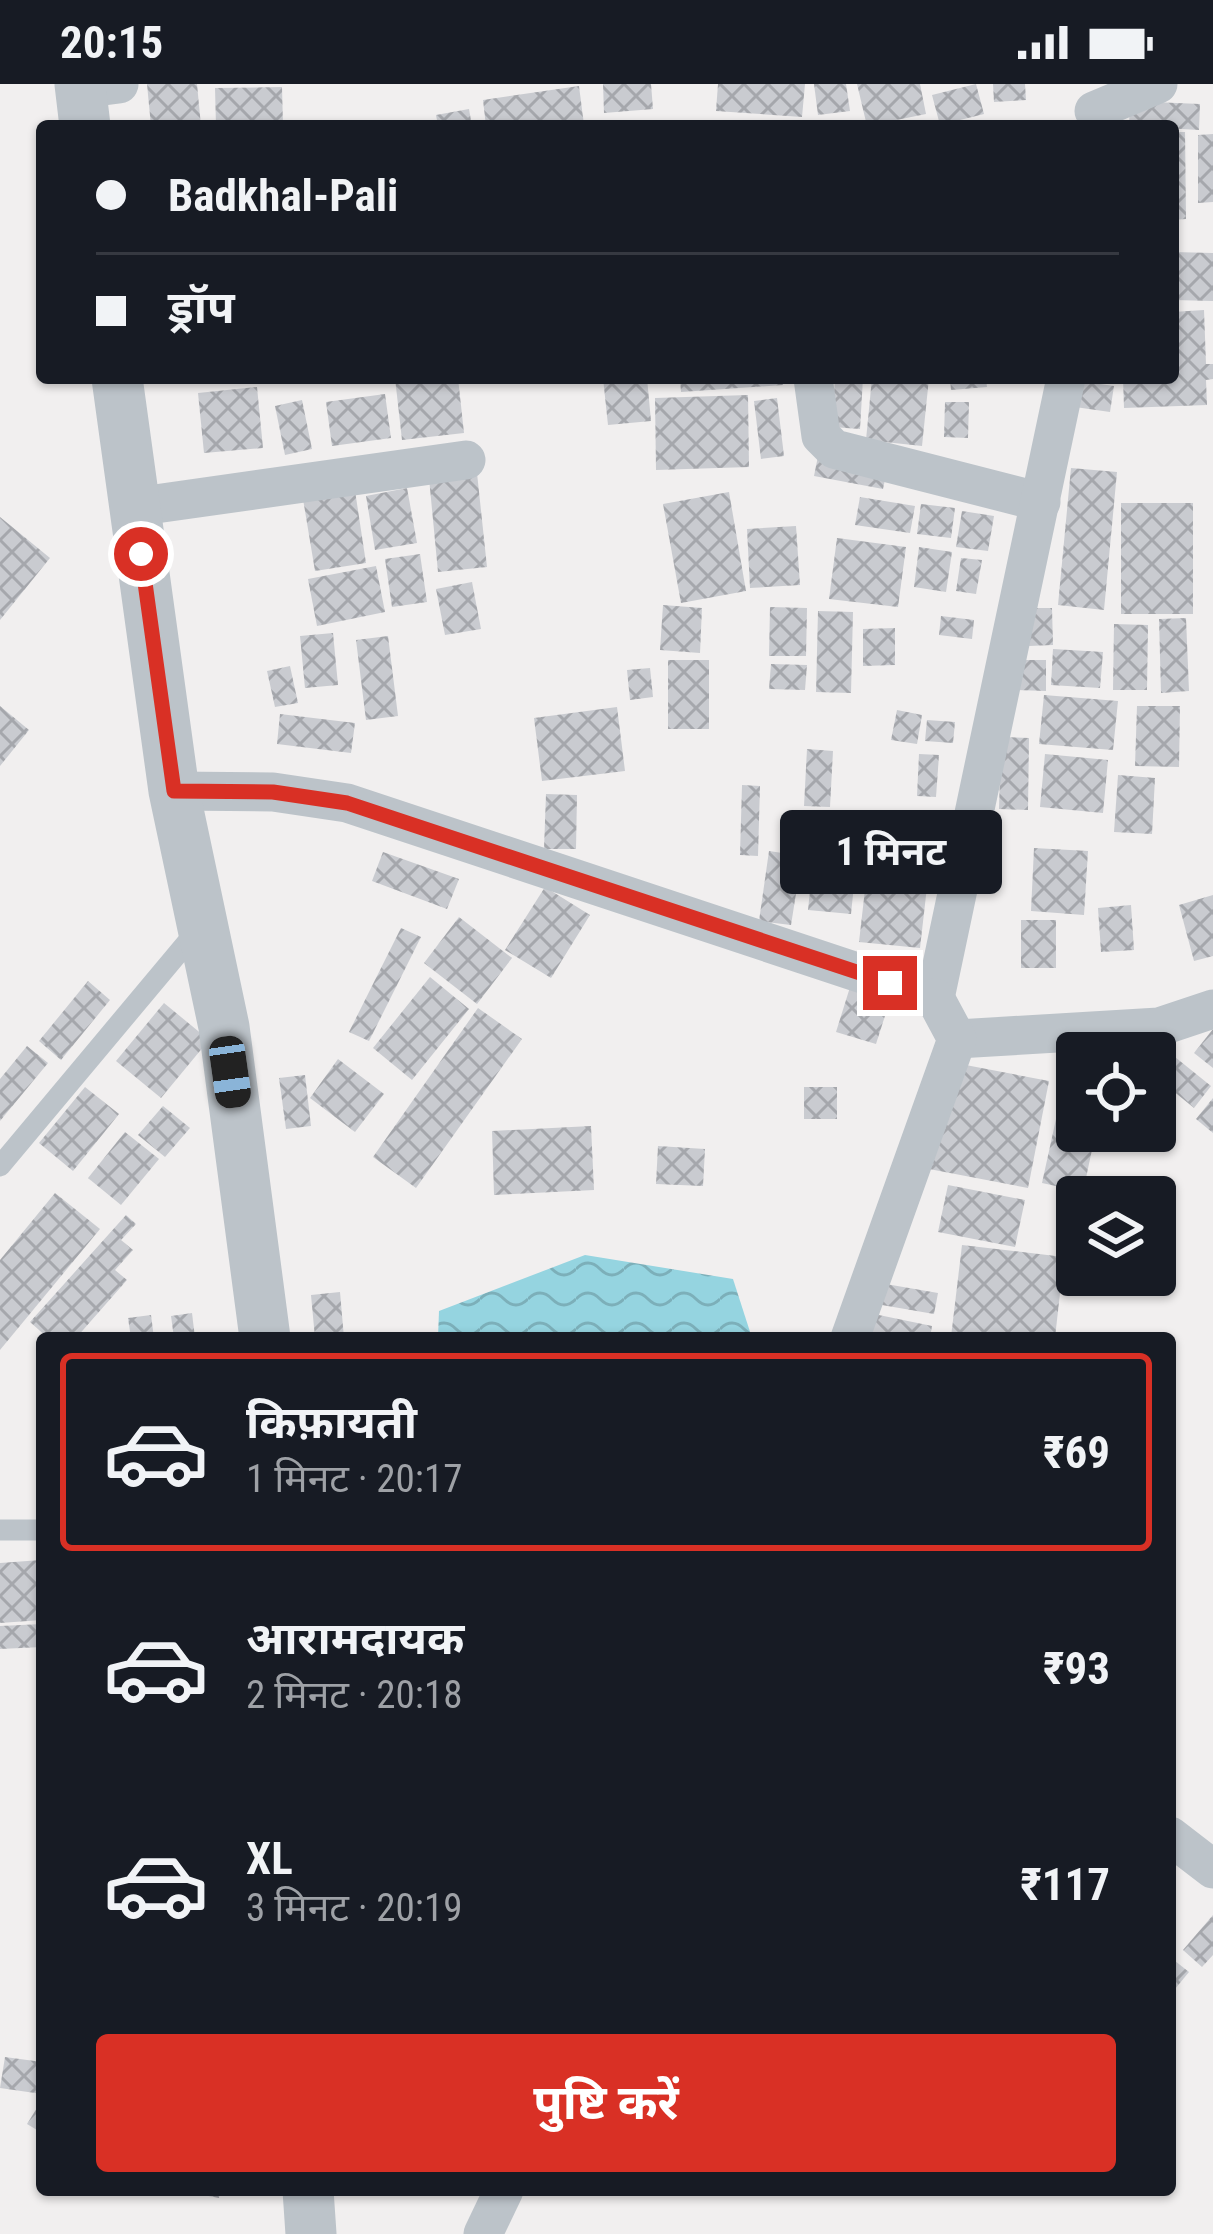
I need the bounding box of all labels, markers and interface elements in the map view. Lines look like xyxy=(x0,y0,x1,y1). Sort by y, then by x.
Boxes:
text: 20:15 xyxy=(60,16,163,69)
text: Badkhal-Pali xyxy=(168,169,398,222)
text: ड्रॉप xyxy=(168,281,235,334)
route start xyxy=(114,527,168,581)
callout: 1 मिनट xyxy=(779,809,1001,893)
text: 1 मिनट xyxy=(836,829,946,875)
route end xyxy=(863,956,917,1010)
map controls xyxy=(1056,1032,1176,1296)
button: locate xyxy=(1056,1032,1176,1152)
car xyxy=(207,1034,253,1110)
button: layers xyxy=(1056,1176,1176,1296)
text: किफ़ायती xyxy=(246,1396,417,1449)
icon: car xyxy=(102,1398,210,1506)
text: ₹69 xyxy=(1043,1426,1110,1479)
text: 1 मिनट · 20:17 xyxy=(246,1456,462,1502)
text: आरामदायक xyxy=(246,1612,464,1665)
icon: car xyxy=(102,1614,210,1722)
text: ₹93 xyxy=(1043,1642,1110,1695)
text: 2 मिनट · 20:18 xyxy=(246,1672,462,1718)
icon: car xyxy=(102,1830,210,1938)
text: XL xyxy=(246,1832,293,1885)
text: ₹117 xyxy=(1020,1858,1110,1911)
text: 3 मिनट · 20:19 xyxy=(246,1885,462,1931)
button: पुष्टि करें xyxy=(96,2034,1116,2172)

